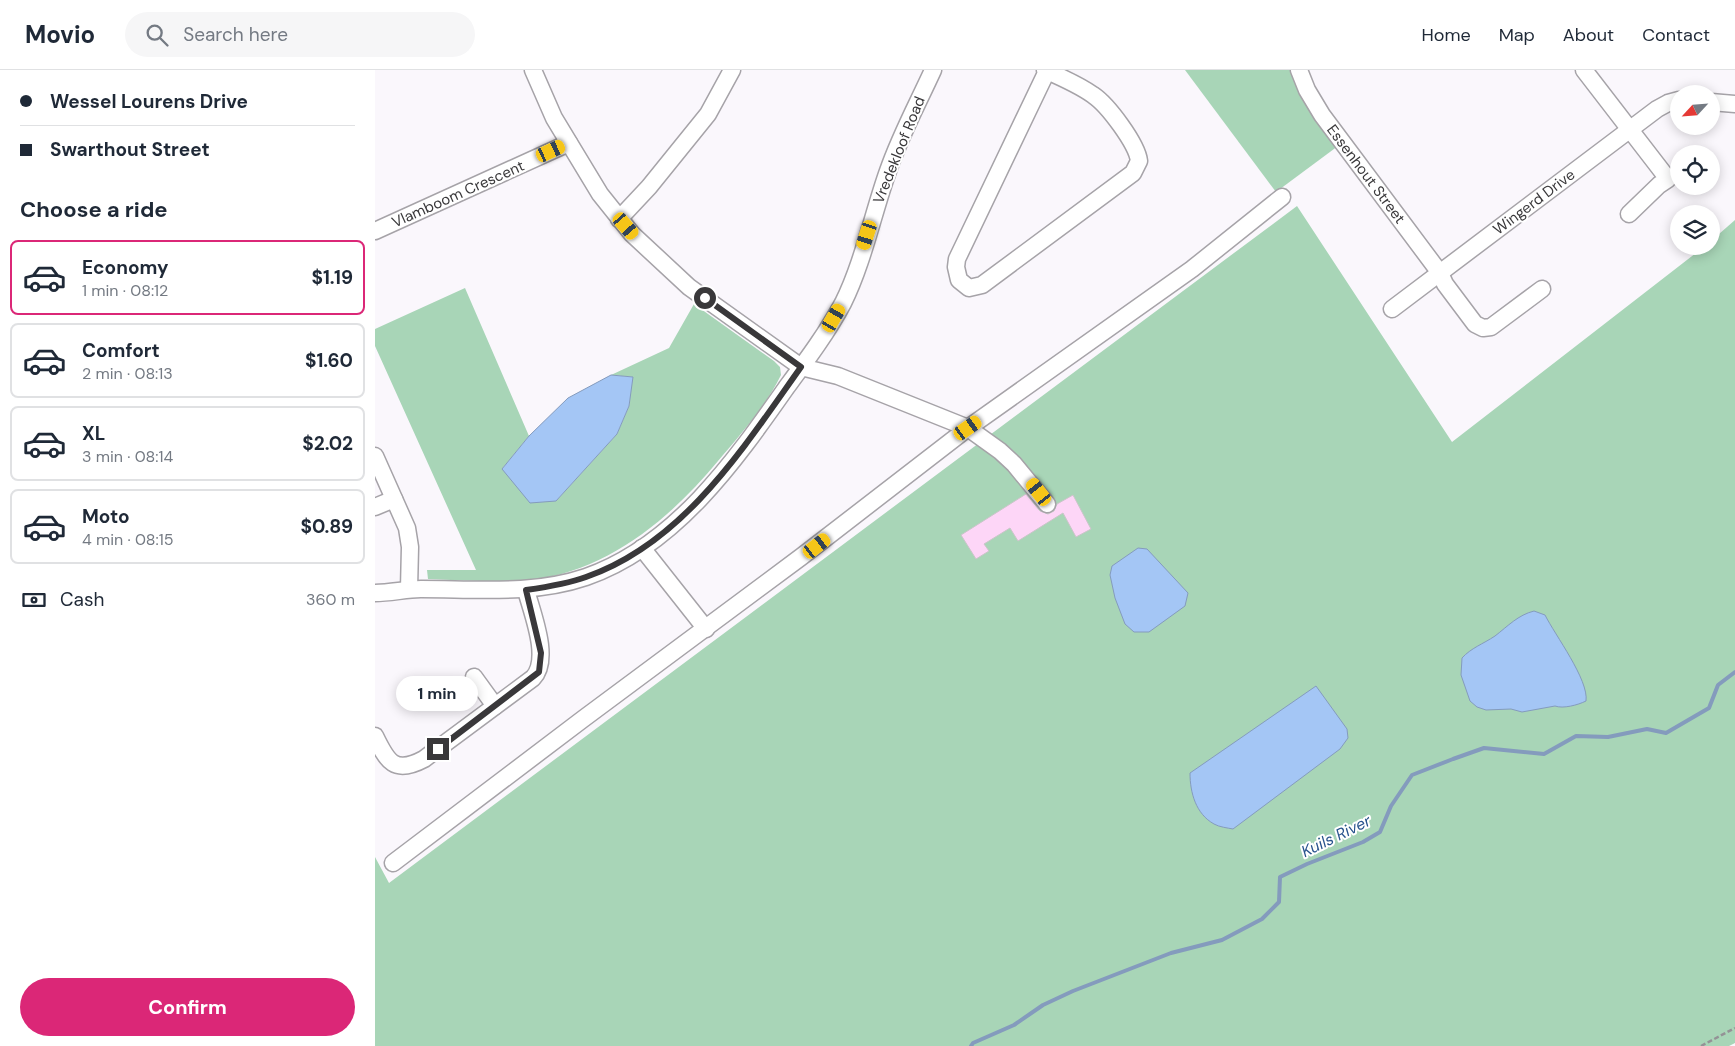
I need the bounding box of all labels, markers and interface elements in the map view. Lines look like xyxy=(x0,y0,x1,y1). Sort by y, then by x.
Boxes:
search box xyxy=(125,12,475,57)
text: Movio xyxy=(25,19,95,50)
icon: search xyxy=(143,21,171,49)
text: Search here xyxy=(183,22,288,47)
text: Home xyxy=(1421,23,1471,47)
text: Map xyxy=(1499,23,1535,47)
text: About xyxy=(1563,23,1614,47)
text: Contact xyxy=(1642,23,1710,47)
north arrow xyxy=(1670,85,1720,135)
map controls xyxy=(1670,85,1720,255)
text: Wessel Lourens Drive xyxy=(50,89,248,114)
street label: Vredekloof Road xyxy=(868,93,930,207)
street label: Essenhout Street xyxy=(1322,120,1410,228)
text: Swarthout Street xyxy=(50,137,210,162)
car xyxy=(534,138,567,164)
button: locate xyxy=(1670,145,1720,195)
street label: Vlamboom Crescent xyxy=(389,156,528,232)
street label: Wingerd Drive xyxy=(1489,165,1579,239)
text: Choose a ride xyxy=(20,195,168,224)
button: layers xyxy=(1670,205,1720,255)
car xyxy=(610,210,641,242)
car xyxy=(855,218,878,252)
icon: car xyxy=(22,255,67,300)
text: Economy xyxy=(82,255,169,280)
text: $1.19 xyxy=(311,265,353,290)
text: 1 min · 08:12 xyxy=(82,280,168,301)
route start xyxy=(694,287,716,309)
car xyxy=(820,301,847,335)
icon: car xyxy=(22,338,67,383)
text: Comfort xyxy=(82,338,160,363)
text: $1.60 xyxy=(305,348,353,373)
text: 2 min · 08:13 xyxy=(82,363,173,384)
car xyxy=(951,413,984,443)
icon: car xyxy=(22,421,67,466)
text: XL xyxy=(82,421,105,446)
text: $2.02 xyxy=(302,431,353,456)
text: 3 min · 08:14 xyxy=(82,446,173,467)
car xyxy=(1023,476,1054,508)
icon: car xyxy=(22,504,67,549)
text: Moto xyxy=(82,504,130,529)
text: $0.89 xyxy=(300,514,353,539)
text: 4 min · 08:15 xyxy=(82,529,174,550)
car xyxy=(800,531,833,561)
icon: cash xyxy=(20,586,48,614)
text: Cash xyxy=(60,587,104,612)
text: 360 m xyxy=(306,589,355,610)
callout: 1 min xyxy=(397,676,479,712)
text: 1 min xyxy=(418,683,456,704)
route end xyxy=(427,738,449,760)
water label: Kuils River xyxy=(1298,810,1375,862)
button: Confirm xyxy=(20,978,355,1036)

